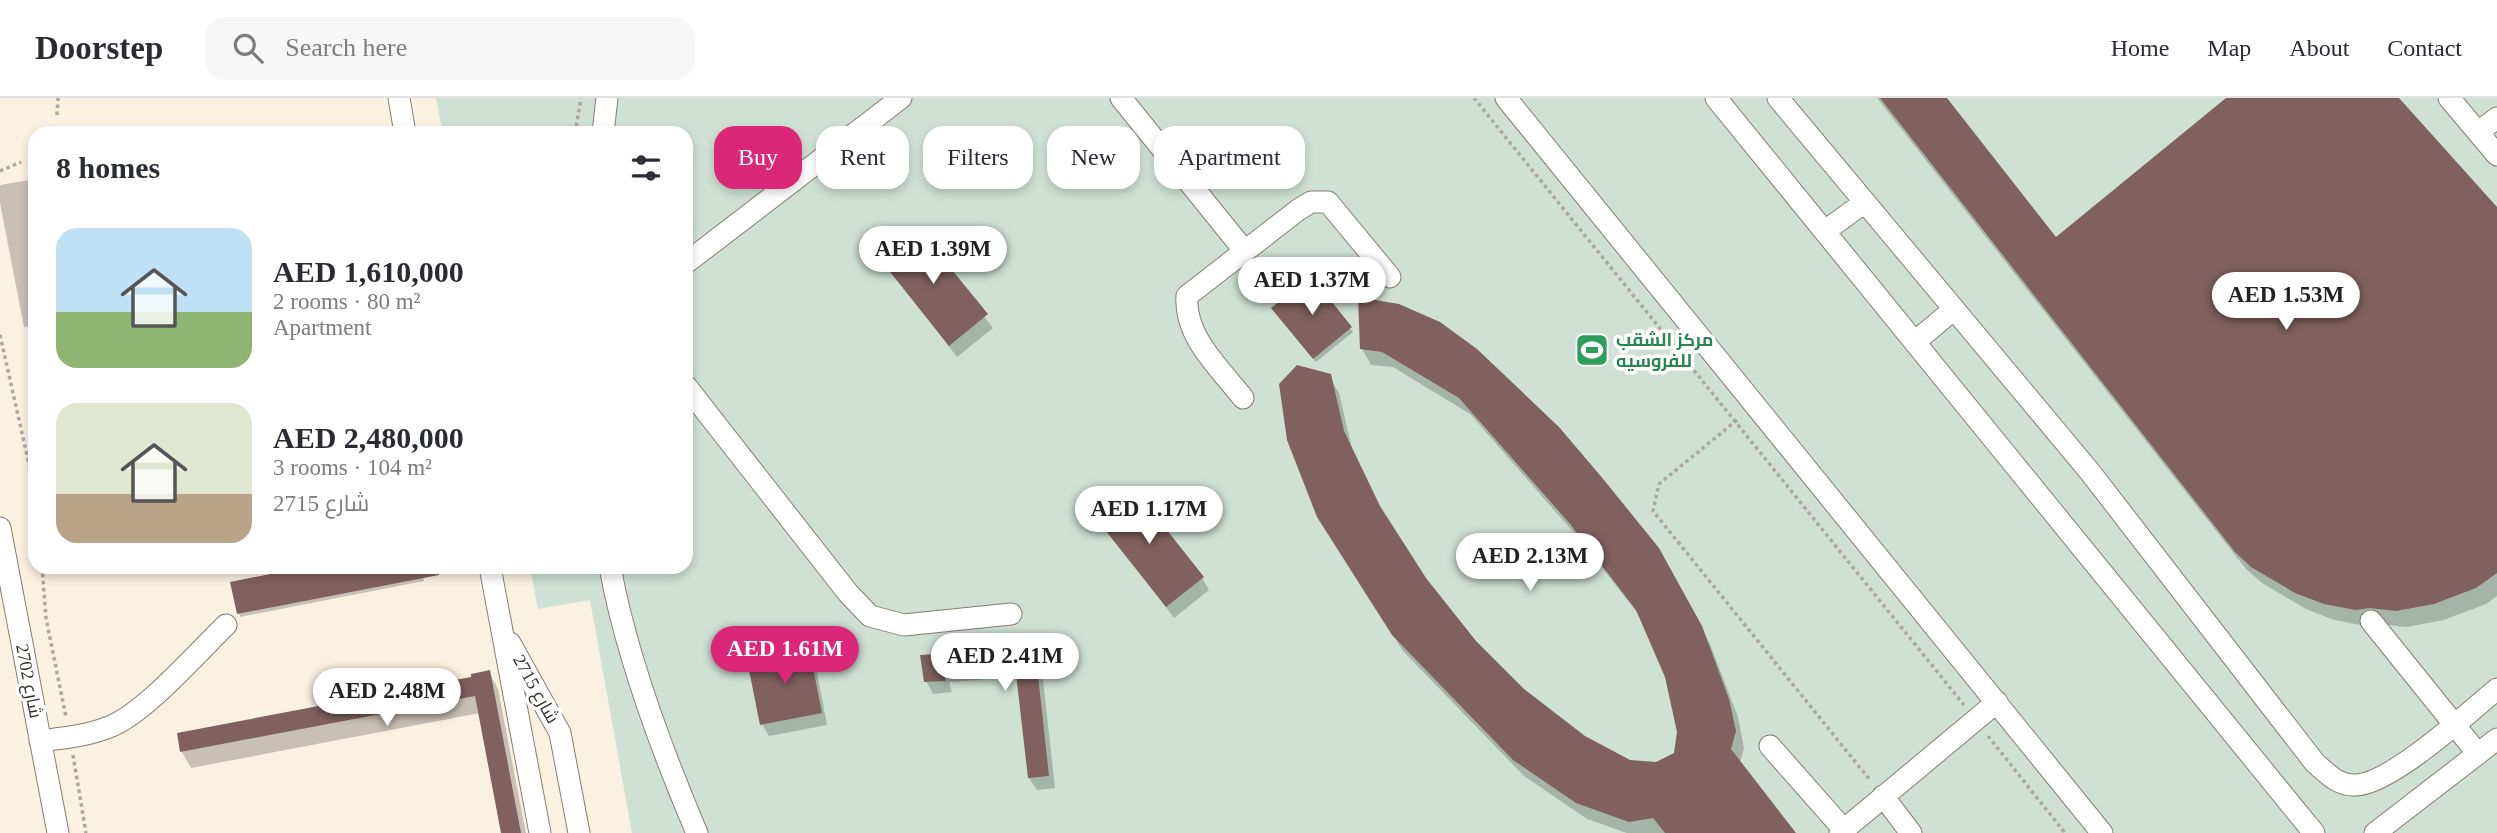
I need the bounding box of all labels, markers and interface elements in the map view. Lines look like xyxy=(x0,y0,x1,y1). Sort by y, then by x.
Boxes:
search box xyxy=(205,17,695,80)
icon: search xyxy=(229,29,267,67)
text: Doorstep xyxy=(35,30,163,66)
text: Search here xyxy=(285,33,407,62)
text: Home xyxy=(2111,35,2169,61)
text: Map xyxy=(2207,35,2251,61)
text: About xyxy=(2289,35,2349,61)
text: Contact xyxy=(2387,35,2462,61)
chip: Buy xyxy=(714,126,802,189)
chip: Rent xyxy=(816,126,909,189)
chip: Filters xyxy=(923,126,1033,189)
chip: New xyxy=(1047,126,1140,189)
chip: Apartment xyxy=(1154,126,1305,189)
icon: filters xyxy=(627,149,665,187)
text: 8 homes xyxy=(56,151,160,184)
pin: AED 1.39M xyxy=(853,226,1013,286)
text: AED 1.39M xyxy=(875,236,991,261)
text: AED 1,610,000 xyxy=(273,255,464,288)
icon: home xyxy=(112,256,196,340)
pin: AED 1.37M xyxy=(1232,258,1392,317)
text: AED 1.37M xyxy=(1254,267,1370,292)
pin: AED 1.53M xyxy=(2206,272,2366,332)
text: AED 1.53M xyxy=(2228,282,2344,307)
text: 2 rooms · 80 m² xyxy=(273,289,420,314)
text: Apartment xyxy=(273,315,371,340)
place label: مركز الشقب للفروسيه xyxy=(1616,330,1714,372)
sports icon: مركز الشقب للفروسيه xyxy=(1573,331,1611,369)
text: AED 2,480,000 xyxy=(273,421,464,454)
icon: home xyxy=(112,431,196,515)
text: 3 rooms · 104 m² xyxy=(273,455,432,480)
pin: AED 1.17M xyxy=(1069,486,1229,546)
text: شارع 2715 xyxy=(273,491,369,516)
text: AED 1.17M xyxy=(1091,496,1207,521)
pin: AED 2.13M xyxy=(1450,533,1610,593)
text: AED 2.13M xyxy=(1472,543,1588,568)
pin: AED 1.61M xyxy=(705,626,865,686)
pin: AED 2.41M xyxy=(925,634,1085,693)
text: AED 1.61M xyxy=(727,636,843,661)
street label: شارع 2702 xyxy=(10,642,46,720)
text: AED 2.41M xyxy=(947,643,1063,668)
street label: شارع 2715 xyxy=(507,651,563,728)
pin: AED 2.48M xyxy=(307,668,467,728)
text: AED 2.48M xyxy=(329,678,445,703)

